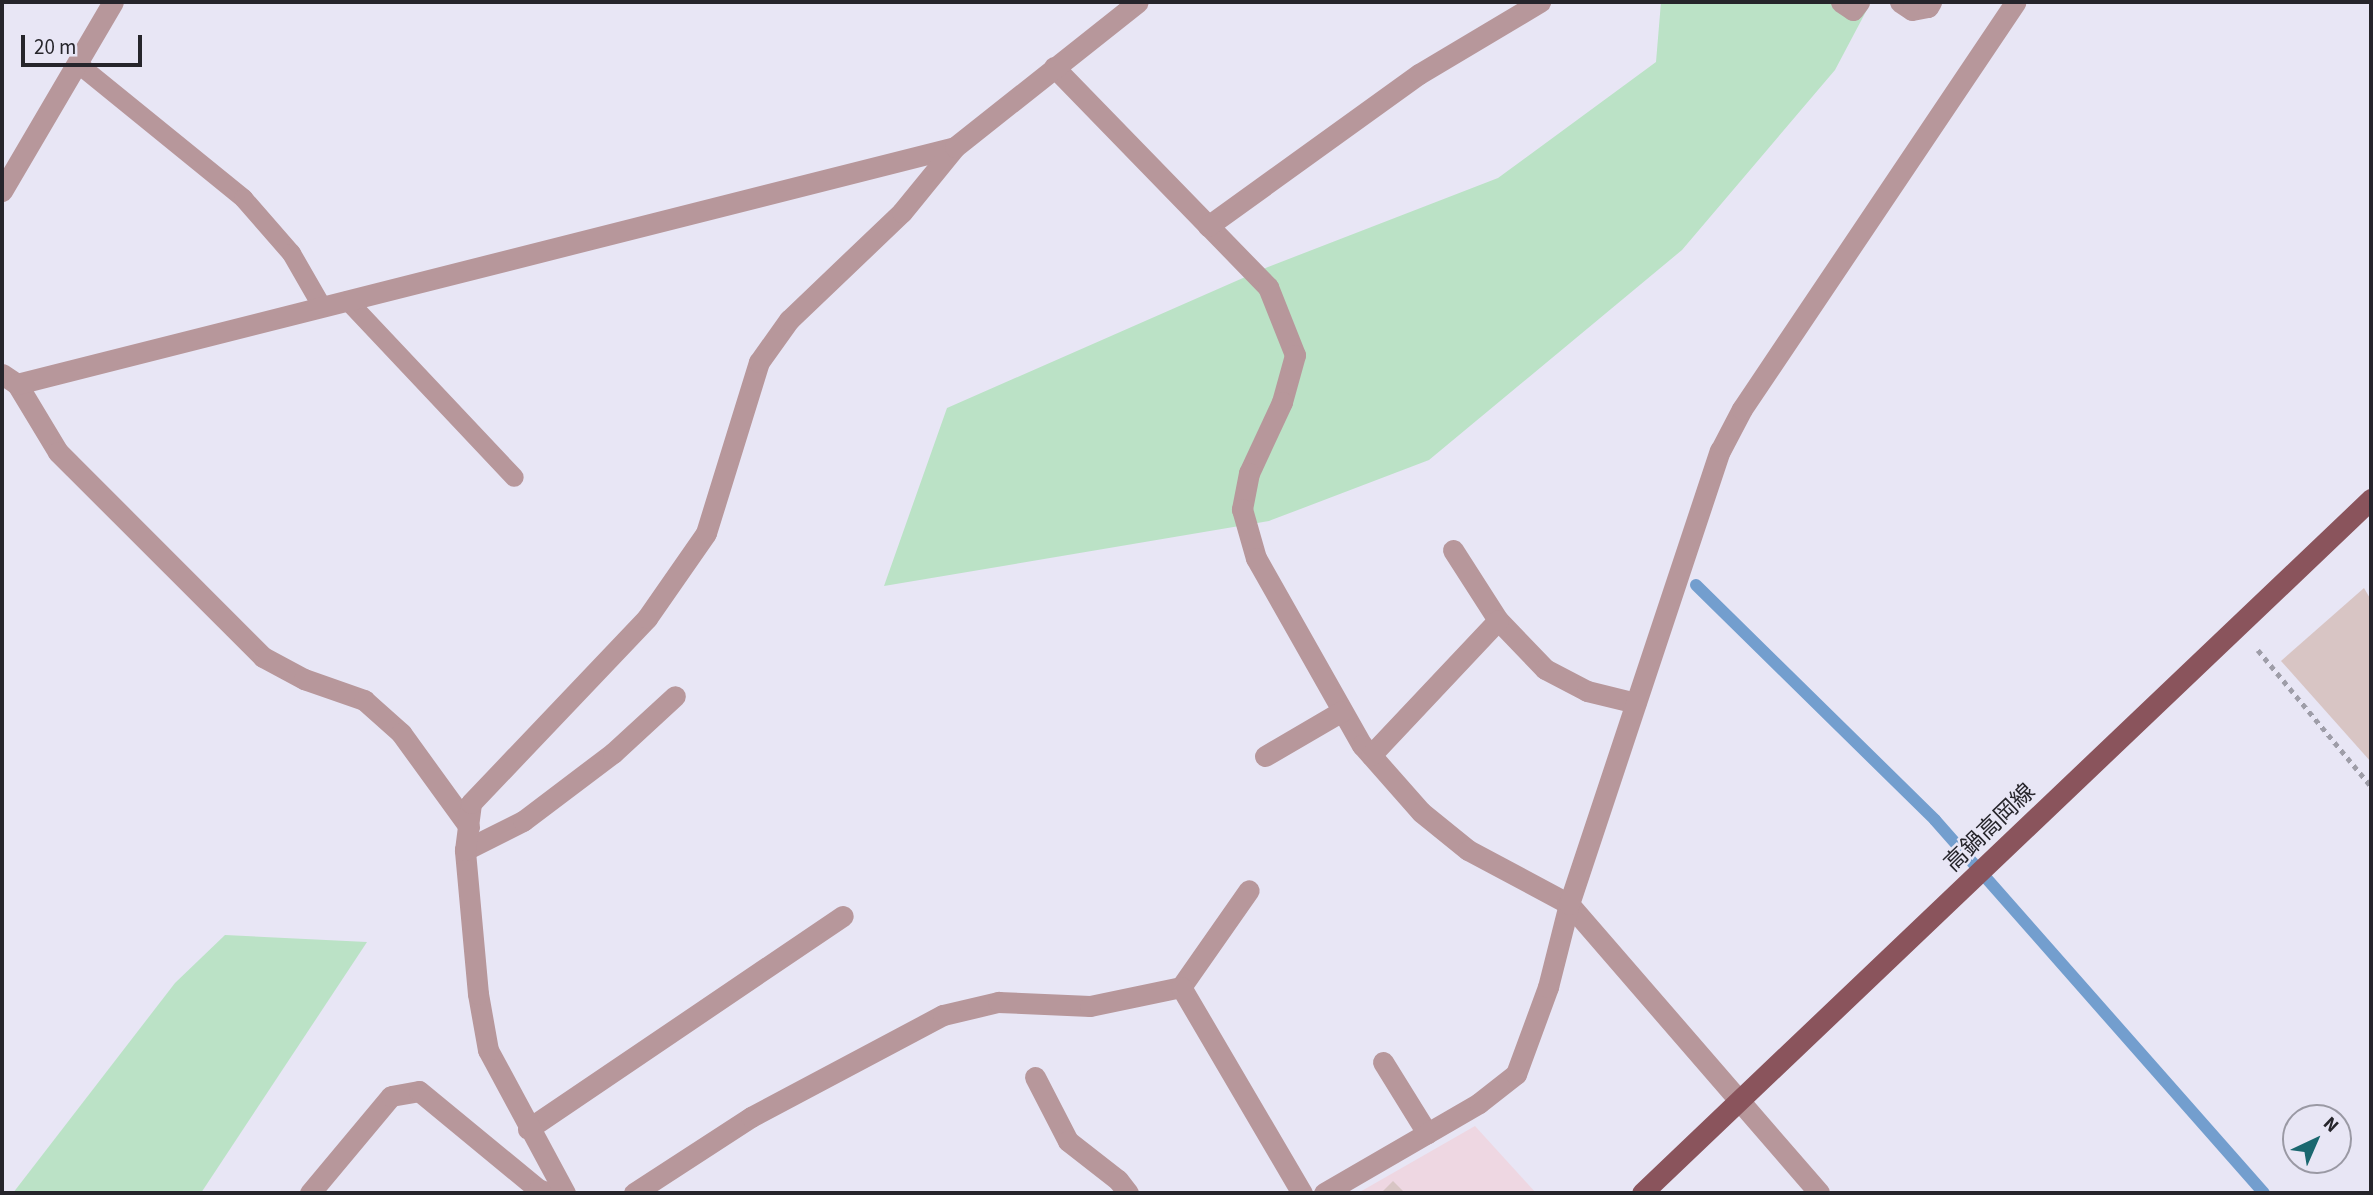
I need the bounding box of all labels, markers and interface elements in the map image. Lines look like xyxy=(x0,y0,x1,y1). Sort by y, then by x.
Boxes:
scale bar xyxy=(24,21,145,65)
text: 20 m xyxy=(34,32,76,62)
street label: 高鍋高岡線 xyxy=(1939,778,2041,878)
north arrow xyxy=(2282,1104,2352,1174)
text: N xyxy=(2317,1111,2344,1139)

